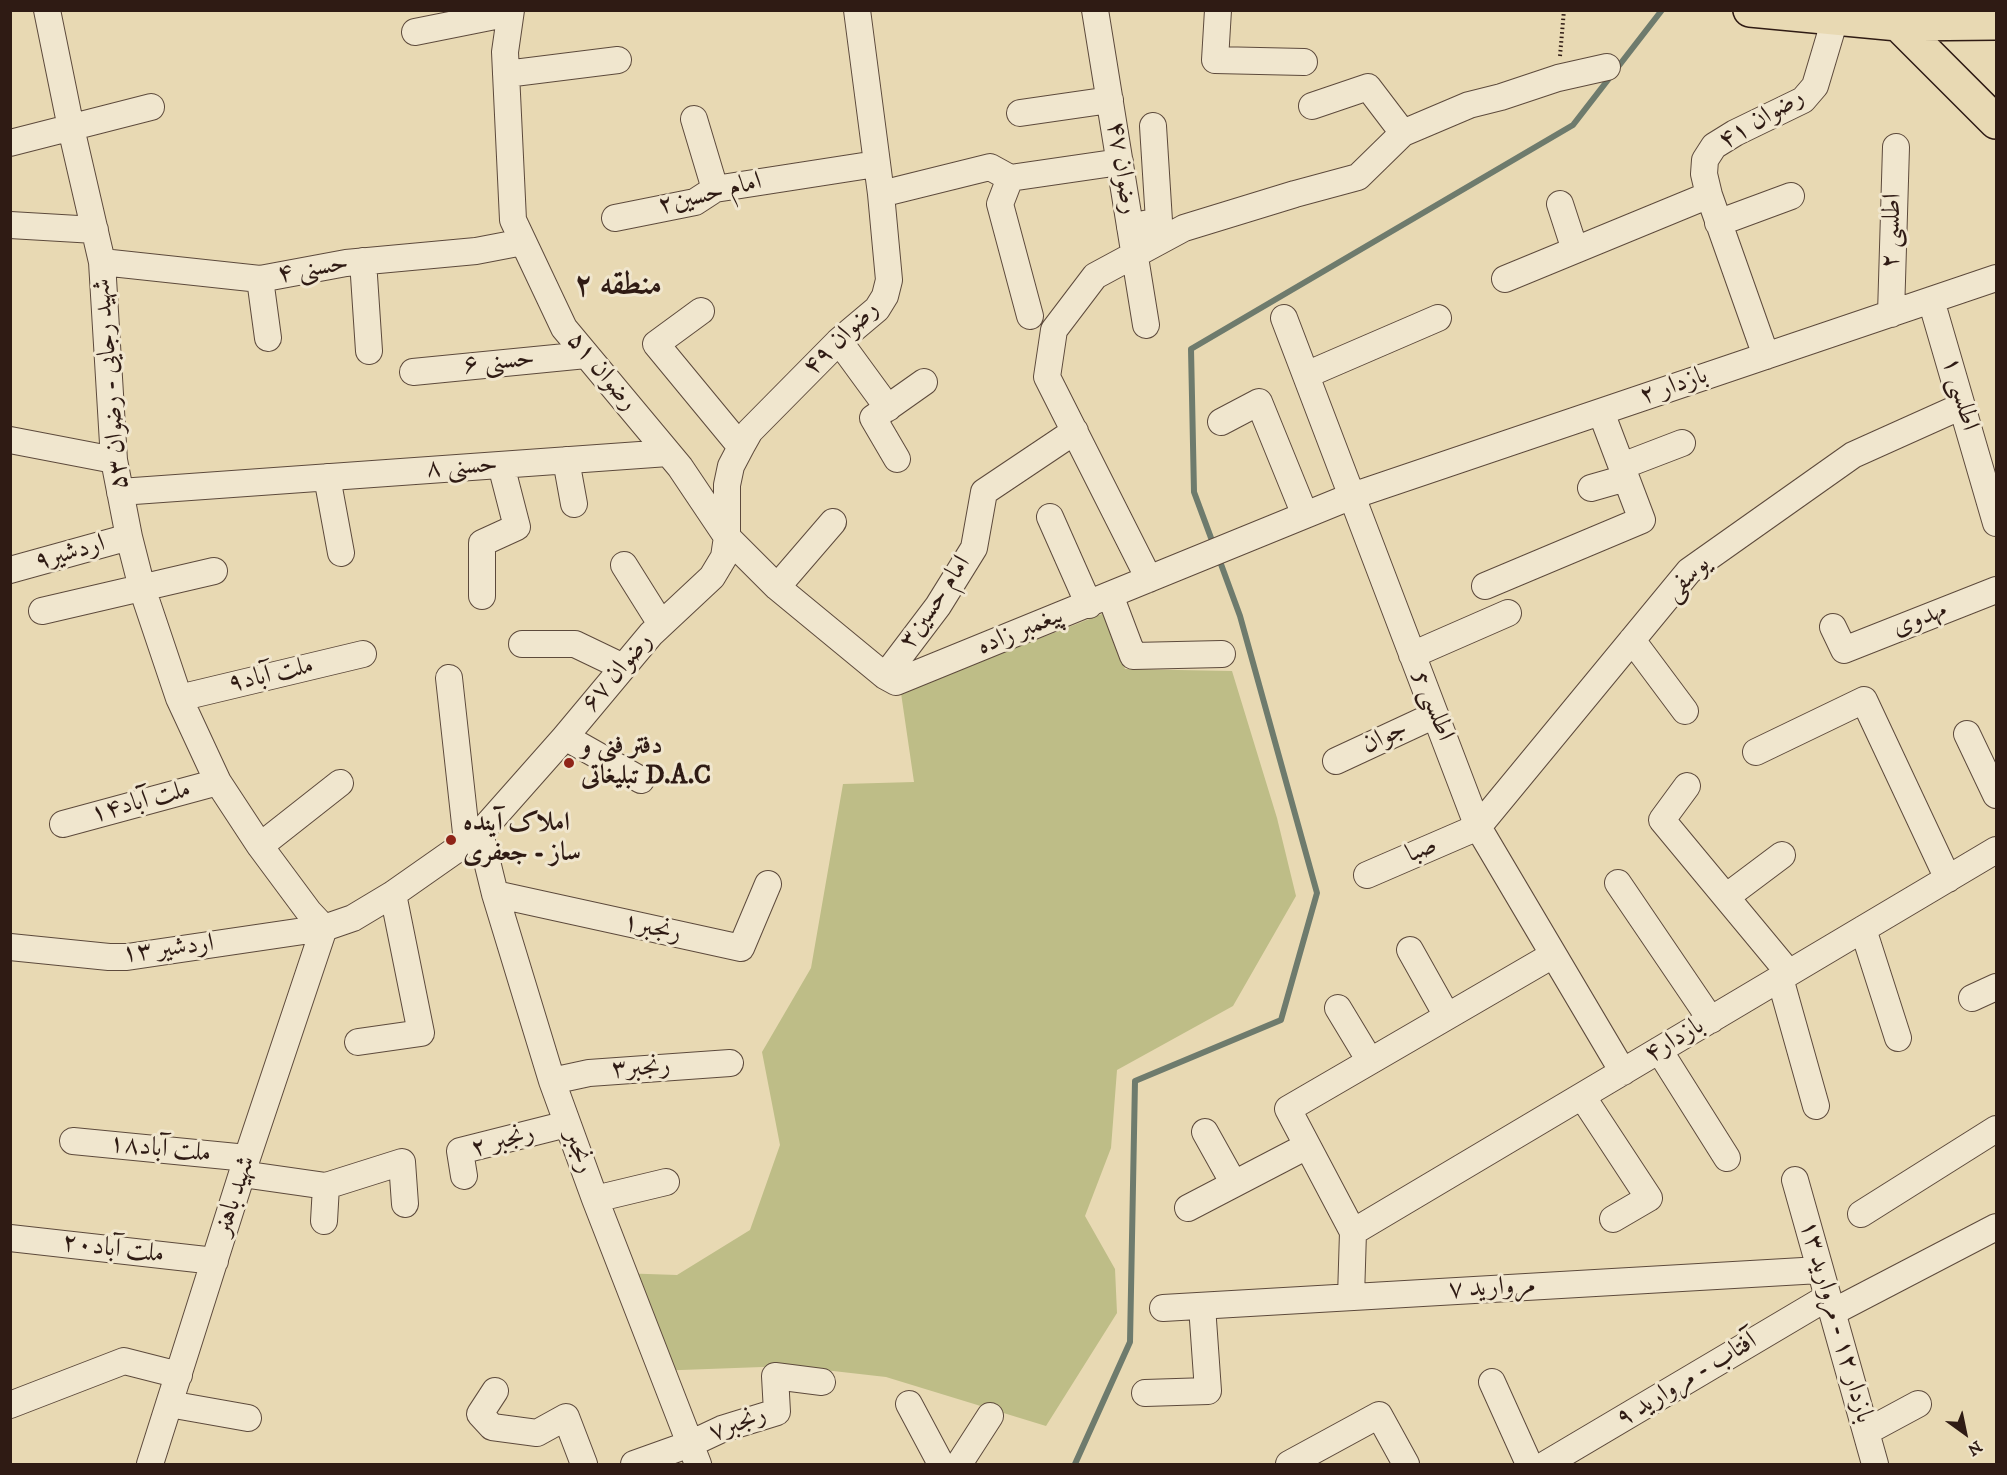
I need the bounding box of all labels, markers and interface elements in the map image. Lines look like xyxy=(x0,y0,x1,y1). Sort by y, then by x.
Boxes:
street label: رضوان ۴۱ xyxy=(1714,82,1810,158)
street label: رضوان ۴۷ xyxy=(1098,119,1144,217)
street label: امام حسین۲ xyxy=(655,167,765,223)
street label: اطلسی ۲ xyxy=(1876,193,1910,269)
street label: حسنی ۴ xyxy=(275,248,351,292)
district label: منطقه ۲ xyxy=(574,268,662,306)
street label: شهید رجایی - رضوان ۵۳ xyxy=(87,277,137,491)
street label: رضوان ۴۹ xyxy=(798,295,886,383)
street label: رضوان ۵۱ xyxy=(559,326,643,418)
street label: حسنی ۶ xyxy=(462,344,536,382)
street label: اطلسی ۱ xyxy=(1934,354,1984,434)
street label: بازدار ۲ xyxy=(1636,361,1712,413)
street label: حسنی ۸ xyxy=(425,450,499,486)
street label: اردشیر۹ xyxy=(31,529,109,579)
street label: امام حسین۳ xyxy=(893,550,979,656)
street label: یوسفی xyxy=(1658,550,1718,608)
street label: مهدوی xyxy=(1888,595,1952,645)
street label: پیغمبر زاده xyxy=(973,601,1069,663)
street label: رضوان ۶۷ xyxy=(576,627,660,719)
street label: ملت آباد۹ xyxy=(225,651,317,701)
street label: اطلسی 5 xyxy=(1404,666,1460,746)
street label: جوان xyxy=(1357,714,1413,762)
place label: دفتر فنی و تبلیغاتی D.A.C xyxy=(581,732,711,794)
marker: دفتر فنی و تبلیغاتی D.A.C xyxy=(562,756,576,770)
street label: ملت آباد۱۴ xyxy=(87,775,195,831)
place label: املاک آینده ساز - جعفری xyxy=(463,809,581,870)
street label: صبا xyxy=(1402,831,1442,871)
marker: املاک آینده ساز - جعفری xyxy=(444,833,458,847)
street label: رنجبر۱ xyxy=(620,908,684,950)
street label: اردشیر ۱۳ xyxy=(120,929,216,971)
street label: بازدار۴ xyxy=(1639,1011,1711,1071)
street label: رنجبر۳ xyxy=(611,1051,671,1087)
street label: رنجبر ۲ xyxy=(468,1118,538,1166)
street label: رنجبر xyxy=(556,1126,600,1178)
street label: ملت آباد۱۸ xyxy=(107,1129,213,1171)
street label: شهید باهنر xyxy=(208,1152,264,1240)
street label: بازدار ۱۲ - مروارید ۱۳ xyxy=(1791,1217,1879,1427)
street label: ملت آباد۲۰ xyxy=(60,1228,166,1272)
street label: مروارید ۷ xyxy=(1447,1271,1537,1307)
street label: آفتاب - مروارید ۹ xyxy=(1611,1327,1763,1435)
street label: رنجبر۷ xyxy=(705,1400,771,1450)
north arrow xyxy=(1935,1403,1995,1463)
text: N xyxy=(1964,1436,1986,1460)

